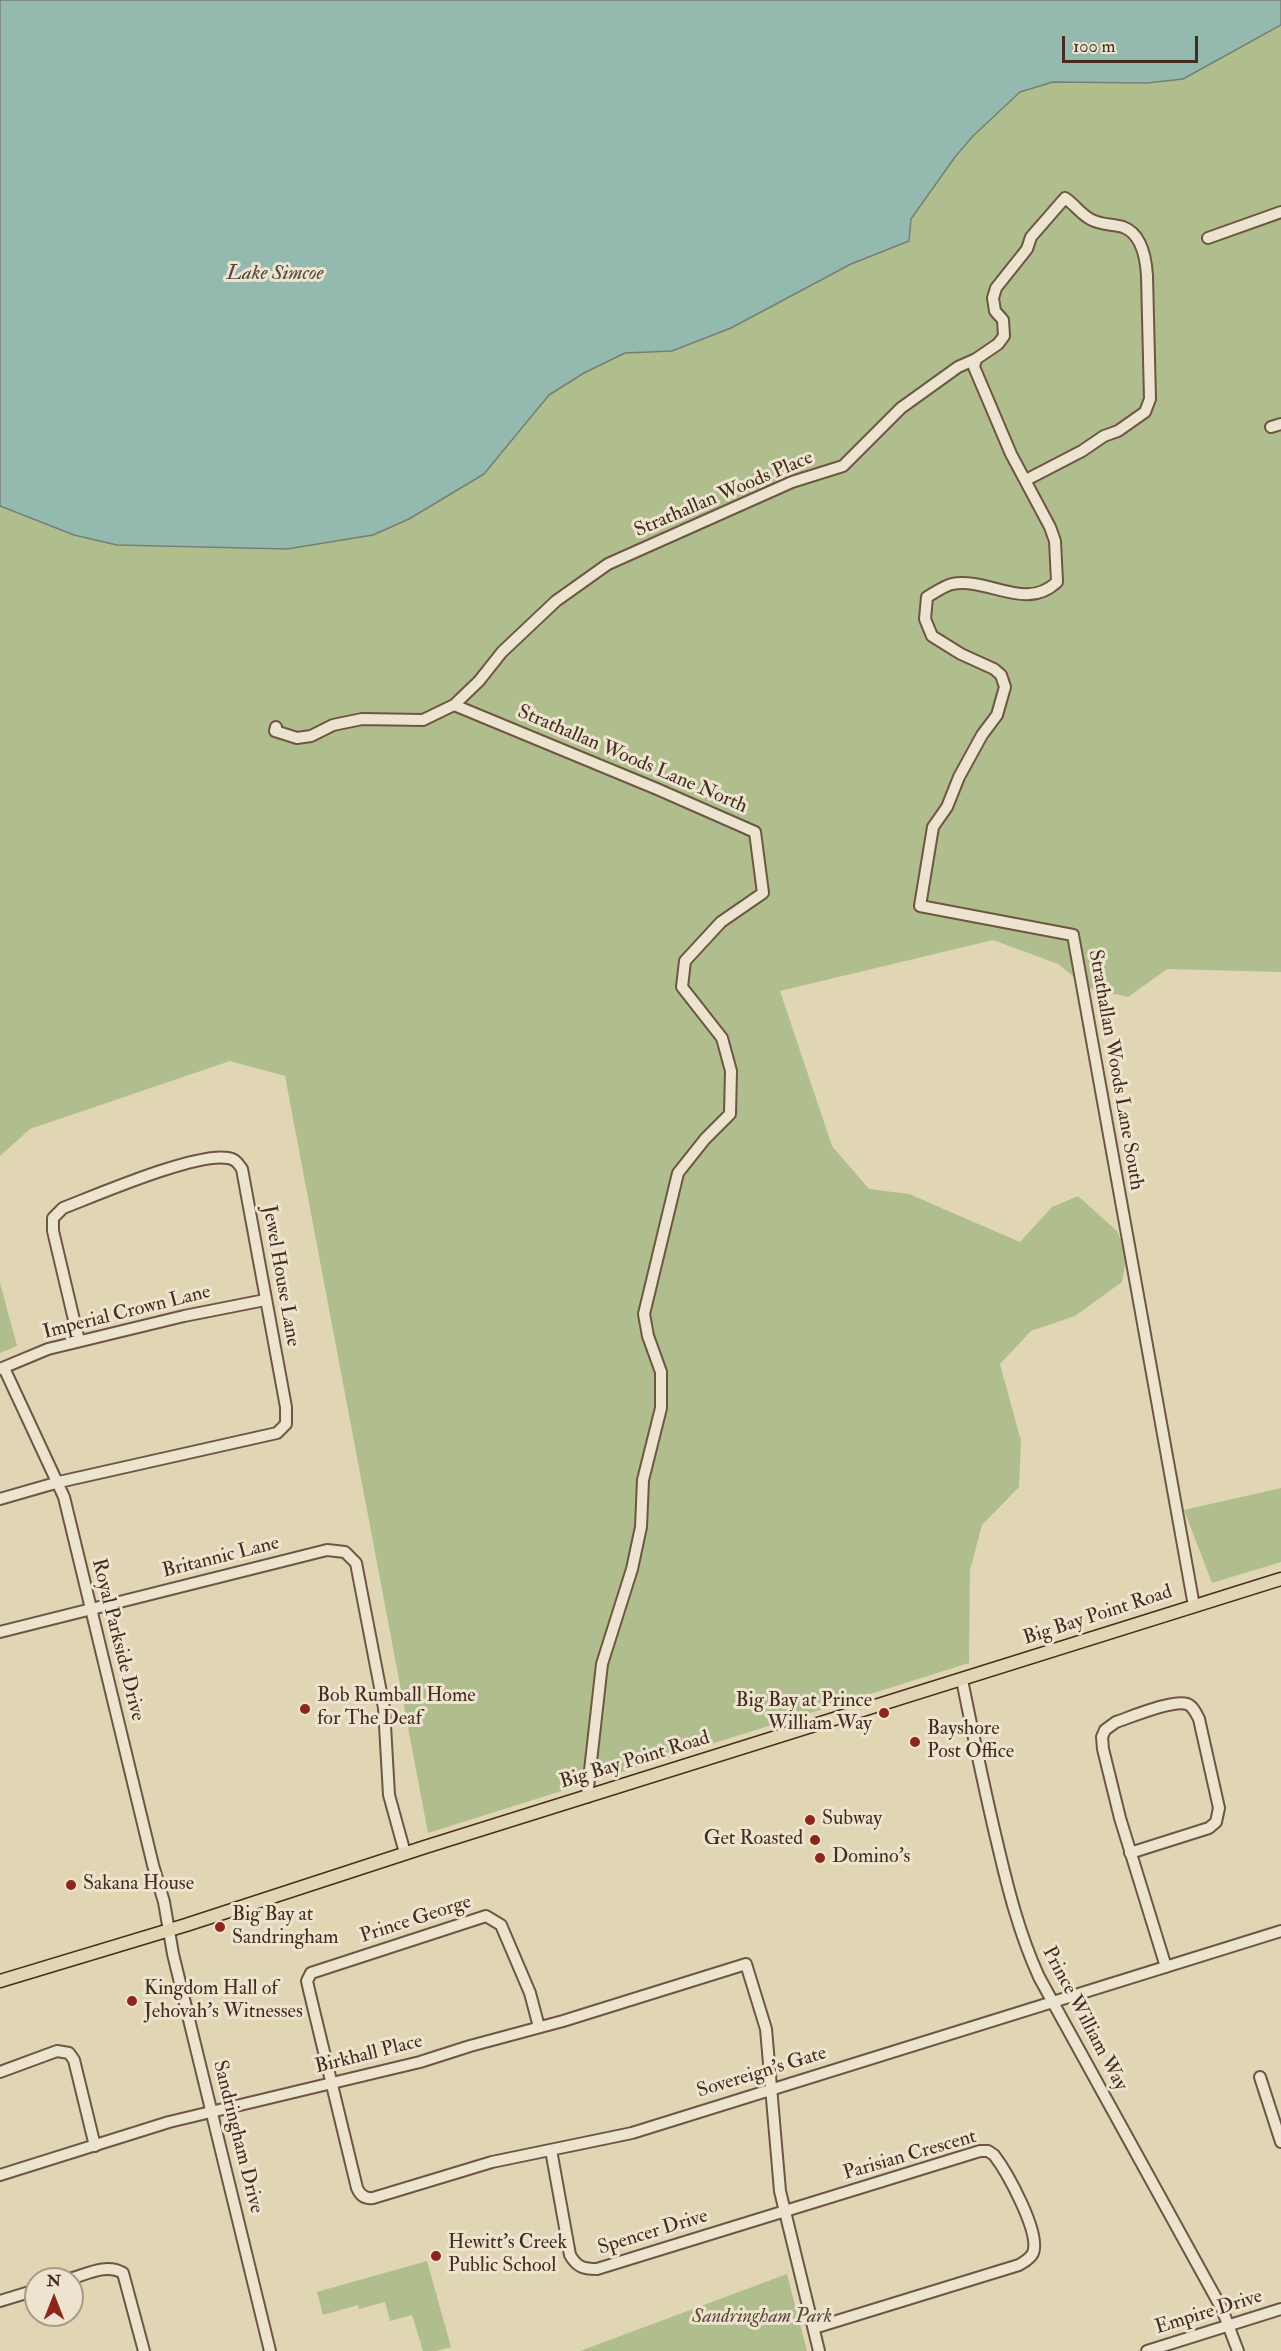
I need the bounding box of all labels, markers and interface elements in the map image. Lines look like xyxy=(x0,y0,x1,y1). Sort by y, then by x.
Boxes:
scale bar xyxy=(1065,24,1202,62)
text: 100 m xyxy=(1073,35,1116,58)
water label: Lake Simcoe xyxy=(227,261,323,287)
street label: Strathallan Woods Place xyxy=(631,447,817,543)
street label: Strathallan Woods Lane North xyxy=(513,701,751,819)
street label: Strathallan Woods Lane South xyxy=(1082,948,1148,1192)
street label: Jewel House Lane xyxy=(256,1204,304,1348)
street label: Imperial Crown Lane xyxy=(41,1281,213,1345)
street label: Britannic Lane xyxy=(160,1532,282,1584)
street label: Royal Parkside Drive xyxy=(85,1556,149,1724)
street label: Big Bay Point Road xyxy=(1020,1581,1176,1651)
place label: Bob Rumball Home for The Deaf xyxy=(317,1685,476,1732)
place label: Big Bay at Prince William Way xyxy=(736,1690,872,1737)
marker: Bob Rumball Home for The Deaf xyxy=(298,1702,312,1716)
marker: Big Bay at Prince William Way xyxy=(877,1706,891,1720)
place label: Bayshore Post Office xyxy=(927,1718,1014,1765)
street label: Big Bay Point Road xyxy=(557,1727,713,1795)
marker: Bayshore Post Office xyxy=(908,1735,922,1749)
place label: Subway xyxy=(822,1808,882,1832)
marker: Subway xyxy=(803,1813,817,1827)
place label: Get Roasted xyxy=(704,1828,803,1852)
marker: Get Roasted xyxy=(808,1833,822,1847)
place label: Domino's xyxy=(832,1846,910,1870)
marker: Domino's xyxy=(813,1851,827,1865)
place label: Sakana House xyxy=(83,1873,194,1897)
marker: Sakana House xyxy=(64,1878,78,1892)
street label: Prince George xyxy=(357,1891,475,1949)
place label: Big Bay at Sandringham xyxy=(232,1904,339,1951)
marker: Big Bay at Sandringham xyxy=(213,1920,227,1934)
street label: Prince William Way xyxy=(1036,1943,1132,2095)
place label: Kingdom Hall of Jehovah's Witnesses xyxy=(144,1978,303,2025)
marker: Kingdom Hall of Jehovah's Witnesses xyxy=(125,1994,139,2008)
street label: Birkhall Place xyxy=(313,2030,425,2080)
street label: Sovereign's Gate xyxy=(694,2042,830,2104)
street label: Sandringham Drive xyxy=(206,2058,268,2216)
street label: Parisian Crescent xyxy=(841,2126,979,2186)
street label: Spencer Drive xyxy=(595,2205,711,2261)
place label: Hewitt's Creek Public School xyxy=(448,2232,567,2279)
marker: Hewitt's Creek Public School xyxy=(429,2249,443,2263)
north arrow xyxy=(24,2267,84,2327)
text: N xyxy=(47,2271,61,2291)
street label: Empire Drive xyxy=(1152,2285,1266,2341)
park label: Sandringham Park xyxy=(692,2306,832,2330)

